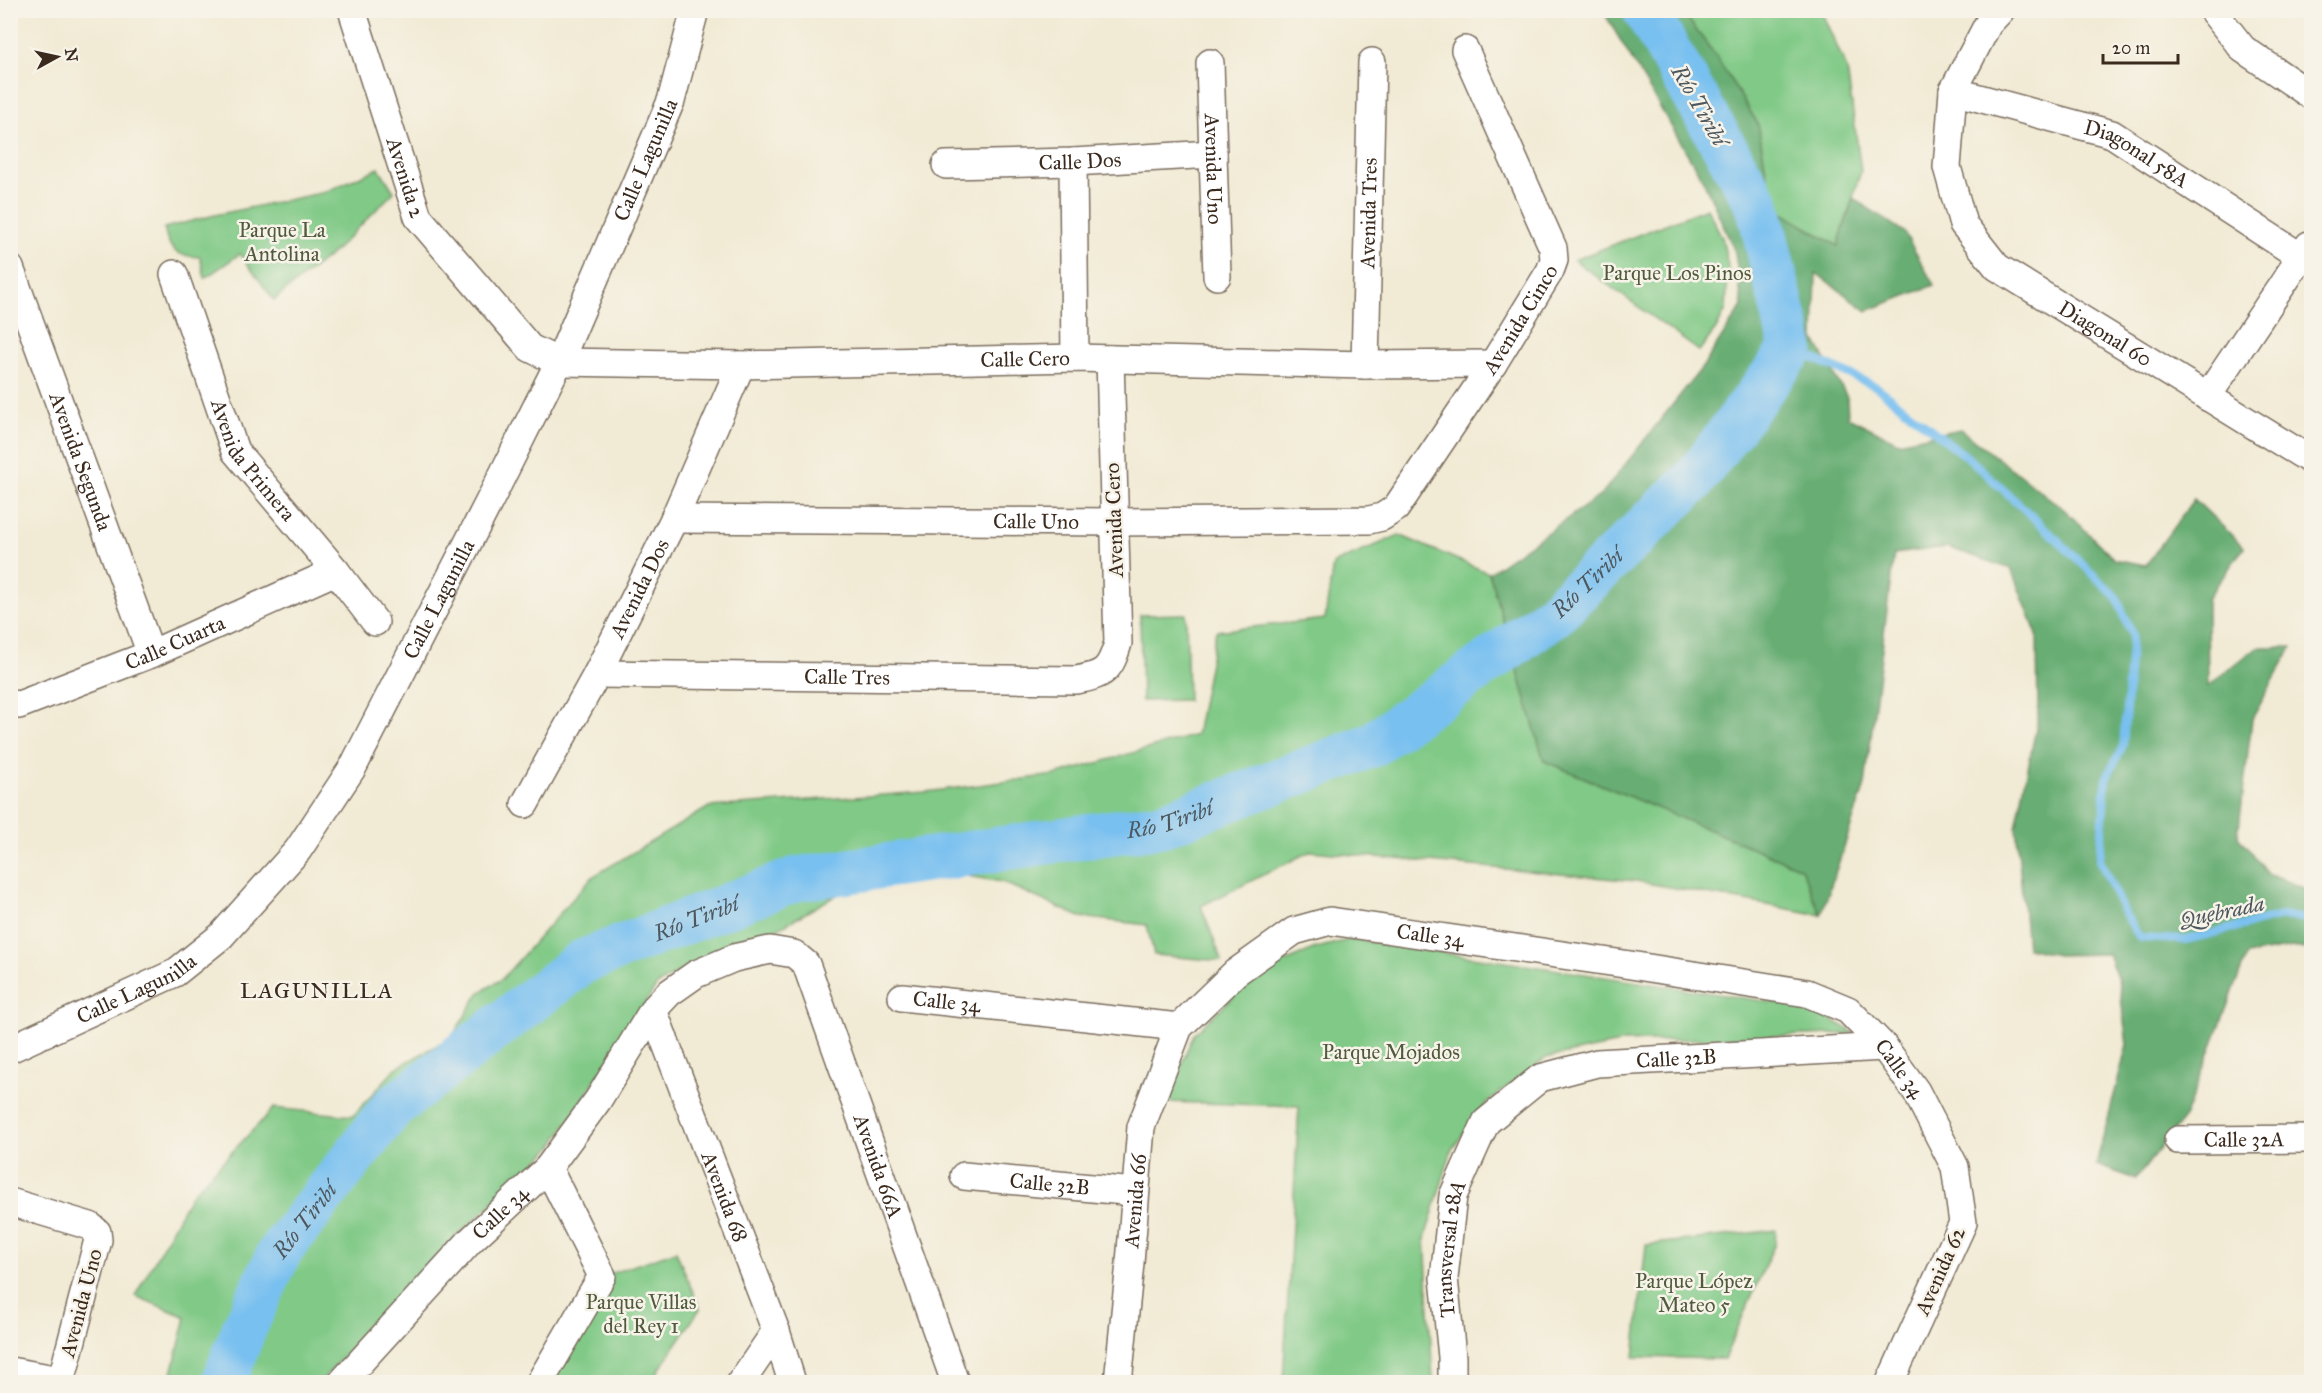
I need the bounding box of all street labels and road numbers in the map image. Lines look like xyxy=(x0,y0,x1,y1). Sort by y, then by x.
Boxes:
street label: Calle Lagunilla xyxy=(608,95,684,225)
street label: Avenida Uno xyxy=(1199,112,1228,225)
street label: Diagonal 58A xyxy=(2081,114,2194,193)
street label: Avenida 2 xyxy=(380,133,431,222)
street label: Calle Dos xyxy=(1038,146,1122,176)
street label: Avenida Tres xyxy=(1354,157,1383,270)
street label: Avenida Cinco xyxy=(1476,259,1564,380)
street label: Diagonal 60 xyxy=(2054,295,2157,372)
street label: Calle Cero xyxy=(980,345,1070,373)
street label: Avenida Segunda xyxy=(43,388,118,535)
street label: Avenida Primera xyxy=(205,395,301,526)
street label: Avenida Cero xyxy=(1099,462,1129,579)
street label: Calle Uno xyxy=(993,508,1079,535)
street label: Avenida Dos xyxy=(603,534,675,644)
street label: Calle Lagunilla xyxy=(398,535,480,664)
street label: Calle Cuarta xyxy=(121,609,229,676)
street label: Calle Tres xyxy=(804,664,890,691)
street label: Calle 34 xyxy=(1395,918,1467,954)
street label: Calle Lagunilla xyxy=(72,948,202,1030)
street label: Calle 34 xyxy=(912,985,983,1019)
street label: Calle 34 xyxy=(1869,1034,1931,1104)
street label: Calle 32B xyxy=(1635,1043,1717,1074)
street label: Avenida 66A xyxy=(847,1110,908,1221)
street label: Calle 32A xyxy=(2204,1126,2284,1153)
street label: Avenida 68 xyxy=(695,1147,754,1246)
street label: Avenida 66 xyxy=(1118,1151,1152,1250)
street label: Calle 32B xyxy=(1008,1167,1091,1201)
street label: Transversal 28A xyxy=(1431,1176,1472,1319)
street label: Calle 34 xyxy=(467,1179,535,1245)
street label: Avenida 62 xyxy=(1909,1222,1971,1320)
street label: Avenida Uno xyxy=(54,1246,108,1361)

